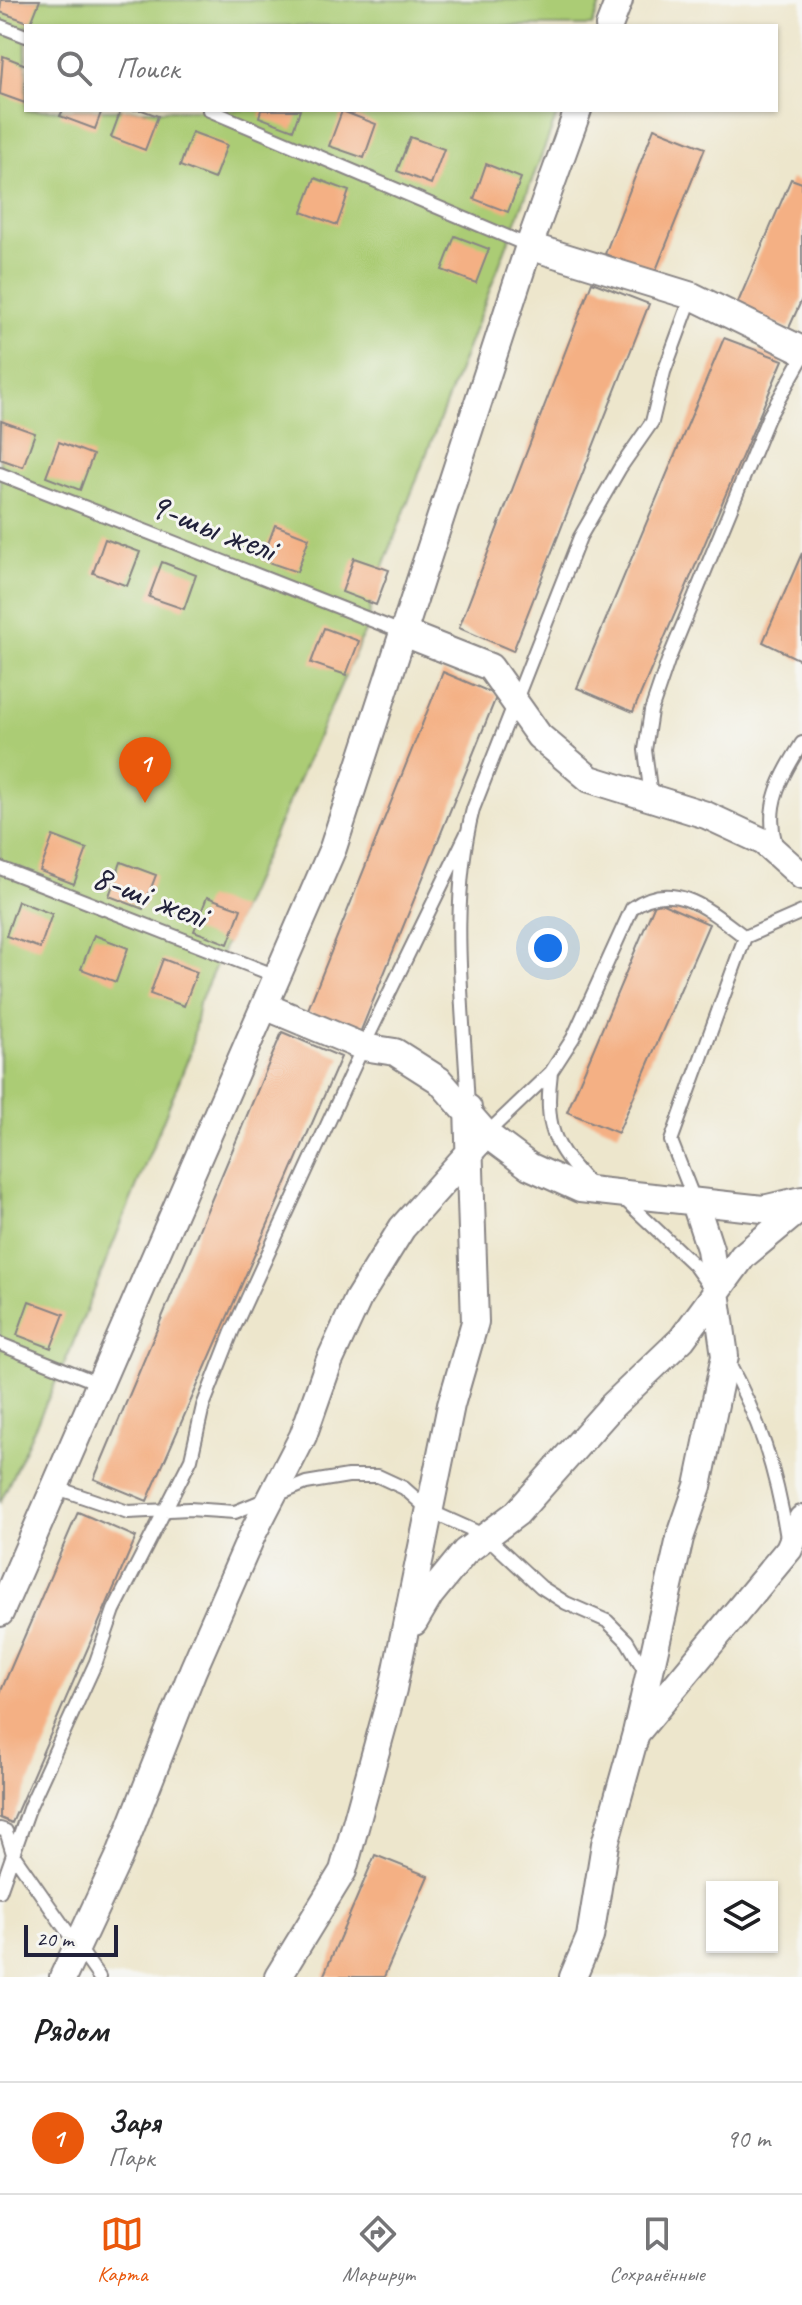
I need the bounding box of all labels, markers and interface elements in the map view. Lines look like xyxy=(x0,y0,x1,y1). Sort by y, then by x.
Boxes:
search box xyxy=(24,24,778,112)
icon: search xyxy=(52,46,96,90)
text: Поиск xyxy=(116,49,179,87)
street label: 9-шы желі xyxy=(143,481,287,573)
pin: 1 xyxy=(119,737,171,803)
street label: 8-ші желі xyxy=(86,852,218,940)
your location xyxy=(528,928,568,968)
map controls xyxy=(706,1881,778,1953)
button: layers xyxy=(706,1881,778,1953)
scale bar xyxy=(24,1921,118,1957)
text: 20 m xyxy=(36,1925,73,1953)
text: Рядом xyxy=(32,2008,108,2051)
text: Заря xyxy=(108,2103,160,2141)
text: 1 xyxy=(52,2122,64,2155)
text: 90 m xyxy=(726,2122,770,2155)
text: Парк xyxy=(108,2141,154,2174)
tab: Карта xyxy=(97,2212,148,2288)
tab: Маршрут xyxy=(342,2212,415,2288)
tab: Сохранённые xyxy=(609,2212,705,2288)

